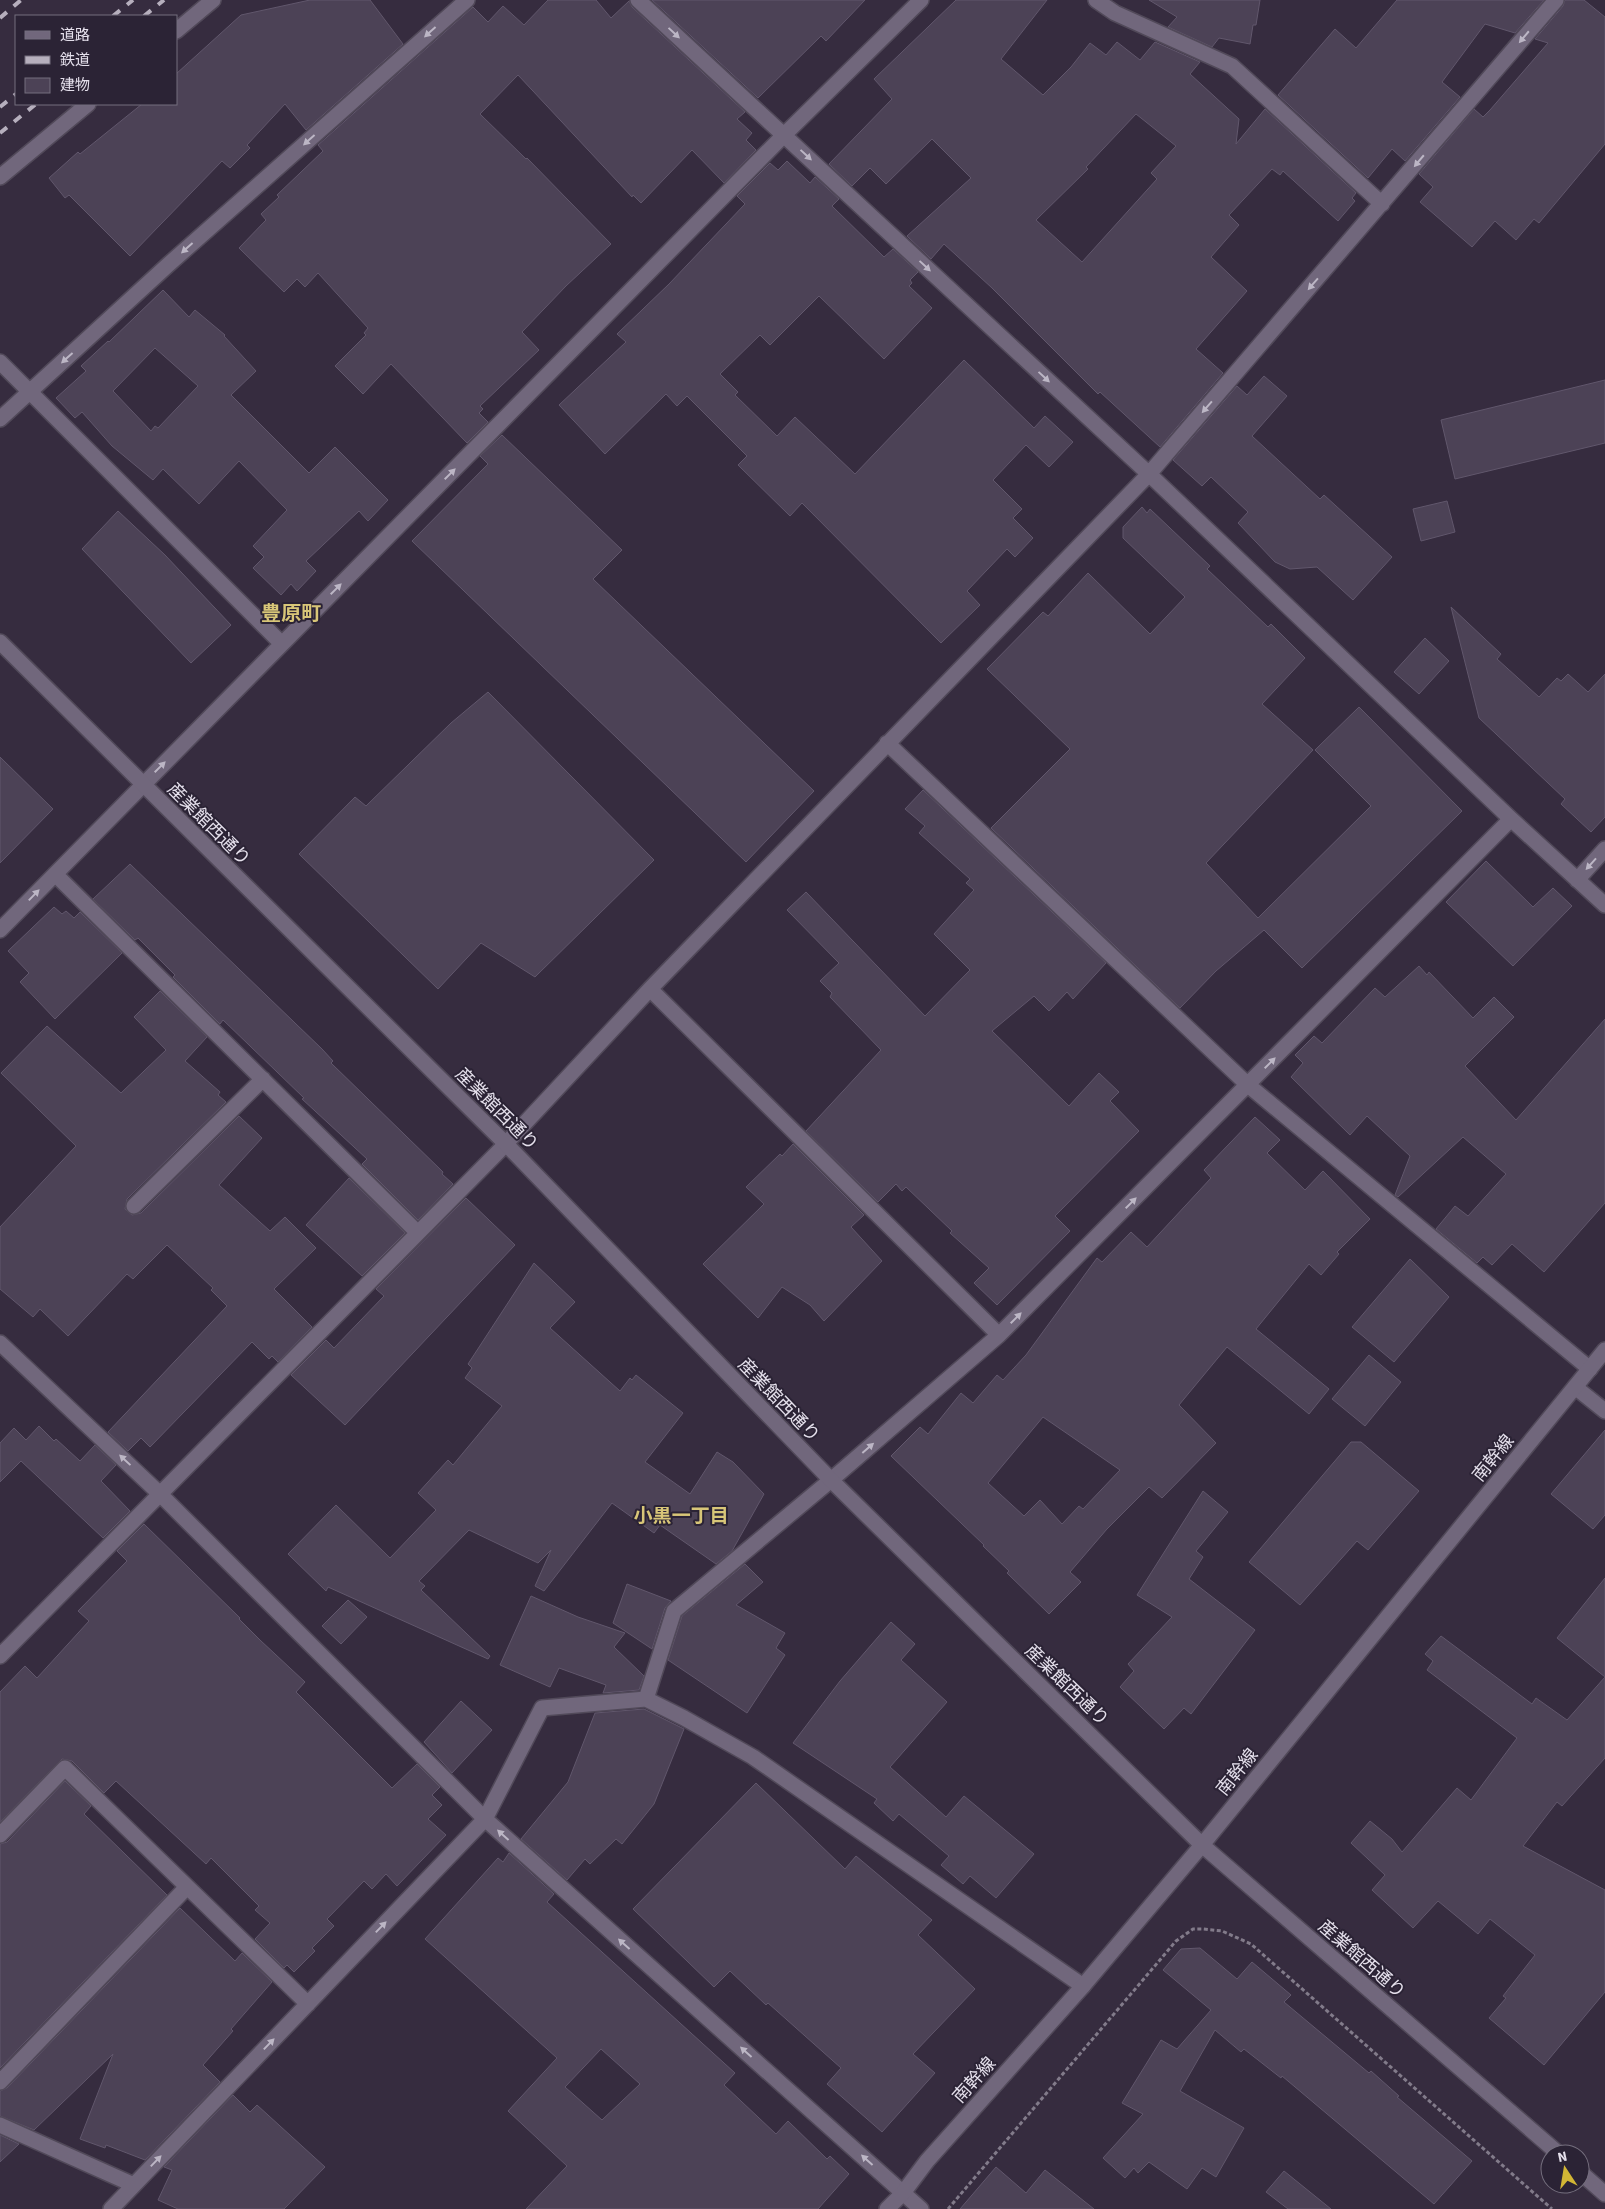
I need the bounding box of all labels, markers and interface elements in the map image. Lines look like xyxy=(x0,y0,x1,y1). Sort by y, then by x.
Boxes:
legend xyxy=(15,15,178,105)
text: 道路 xyxy=(60,25,90,46)
one-way arrow xyxy=(424,27,437,38)
one-way arrow xyxy=(668,27,680,39)
one-way arrow xyxy=(1519,31,1530,43)
text: 鉄道 xyxy=(60,50,90,71)
text: 建物 xyxy=(60,75,90,96)
one-way arrow xyxy=(302,135,315,146)
one-way arrow xyxy=(800,149,812,161)
one-way arrow xyxy=(1413,154,1424,167)
one-way arrow xyxy=(182,242,194,254)
one-way arrow xyxy=(919,260,931,272)
one-way arrow xyxy=(1307,278,1319,290)
one-way arrow xyxy=(62,352,74,364)
one-way arrow xyxy=(1038,371,1050,383)
one-way arrow xyxy=(1201,400,1212,413)
one-way arrow xyxy=(444,468,456,480)
one-way arrow xyxy=(330,584,342,596)
district label: 豊原町 xyxy=(261,600,321,628)
one-way arrow xyxy=(154,761,166,773)
street label: 産業館西通り xyxy=(162,777,256,871)
one-way arrow xyxy=(1585,858,1597,870)
one-way arrow xyxy=(28,890,40,902)
one-way arrow xyxy=(1264,1057,1276,1069)
street label: 産業館西通り xyxy=(450,1062,544,1156)
one-way arrow xyxy=(1125,1197,1137,1209)
one-way arrow xyxy=(1010,1312,1022,1324)
street label: 産業館西通り xyxy=(732,1353,825,1448)
street label: 南幹線 xyxy=(1467,1429,1520,1487)
one-way arrow xyxy=(861,1443,874,1454)
one-way arrow xyxy=(119,1454,131,1466)
district label: 小黒一丁目 xyxy=(633,1503,729,1530)
street label: 産業館西通り xyxy=(1019,1639,1114,1732)
street label: 南幹線 xyxy=(1211,1743,1264,1801)
one-way arrow xyxy=(497,1830,510,1841)
street label: 産業館西通り xyxy=(1313,1915,1411,2004)
one-way arrow xyxy=(375,1921,387,1933)
one-way arrow xyxy=(619,1938,631,1950)
one-way arrow xyxy=(263,2038,275,2050)
one-way arrow xyxy=(740,2046,752,2058)
street label: 南幹線 xyxy=(947,2052,1002,2109)
north arrow xyxy=(1540,2144,1590,2194)
text: N xyxy=(1556,2147,1569,2168)
one-way arrow xyxy=(860,2155,873,2166)
one-way arrow xyxy=(150,2156,162,2168)

